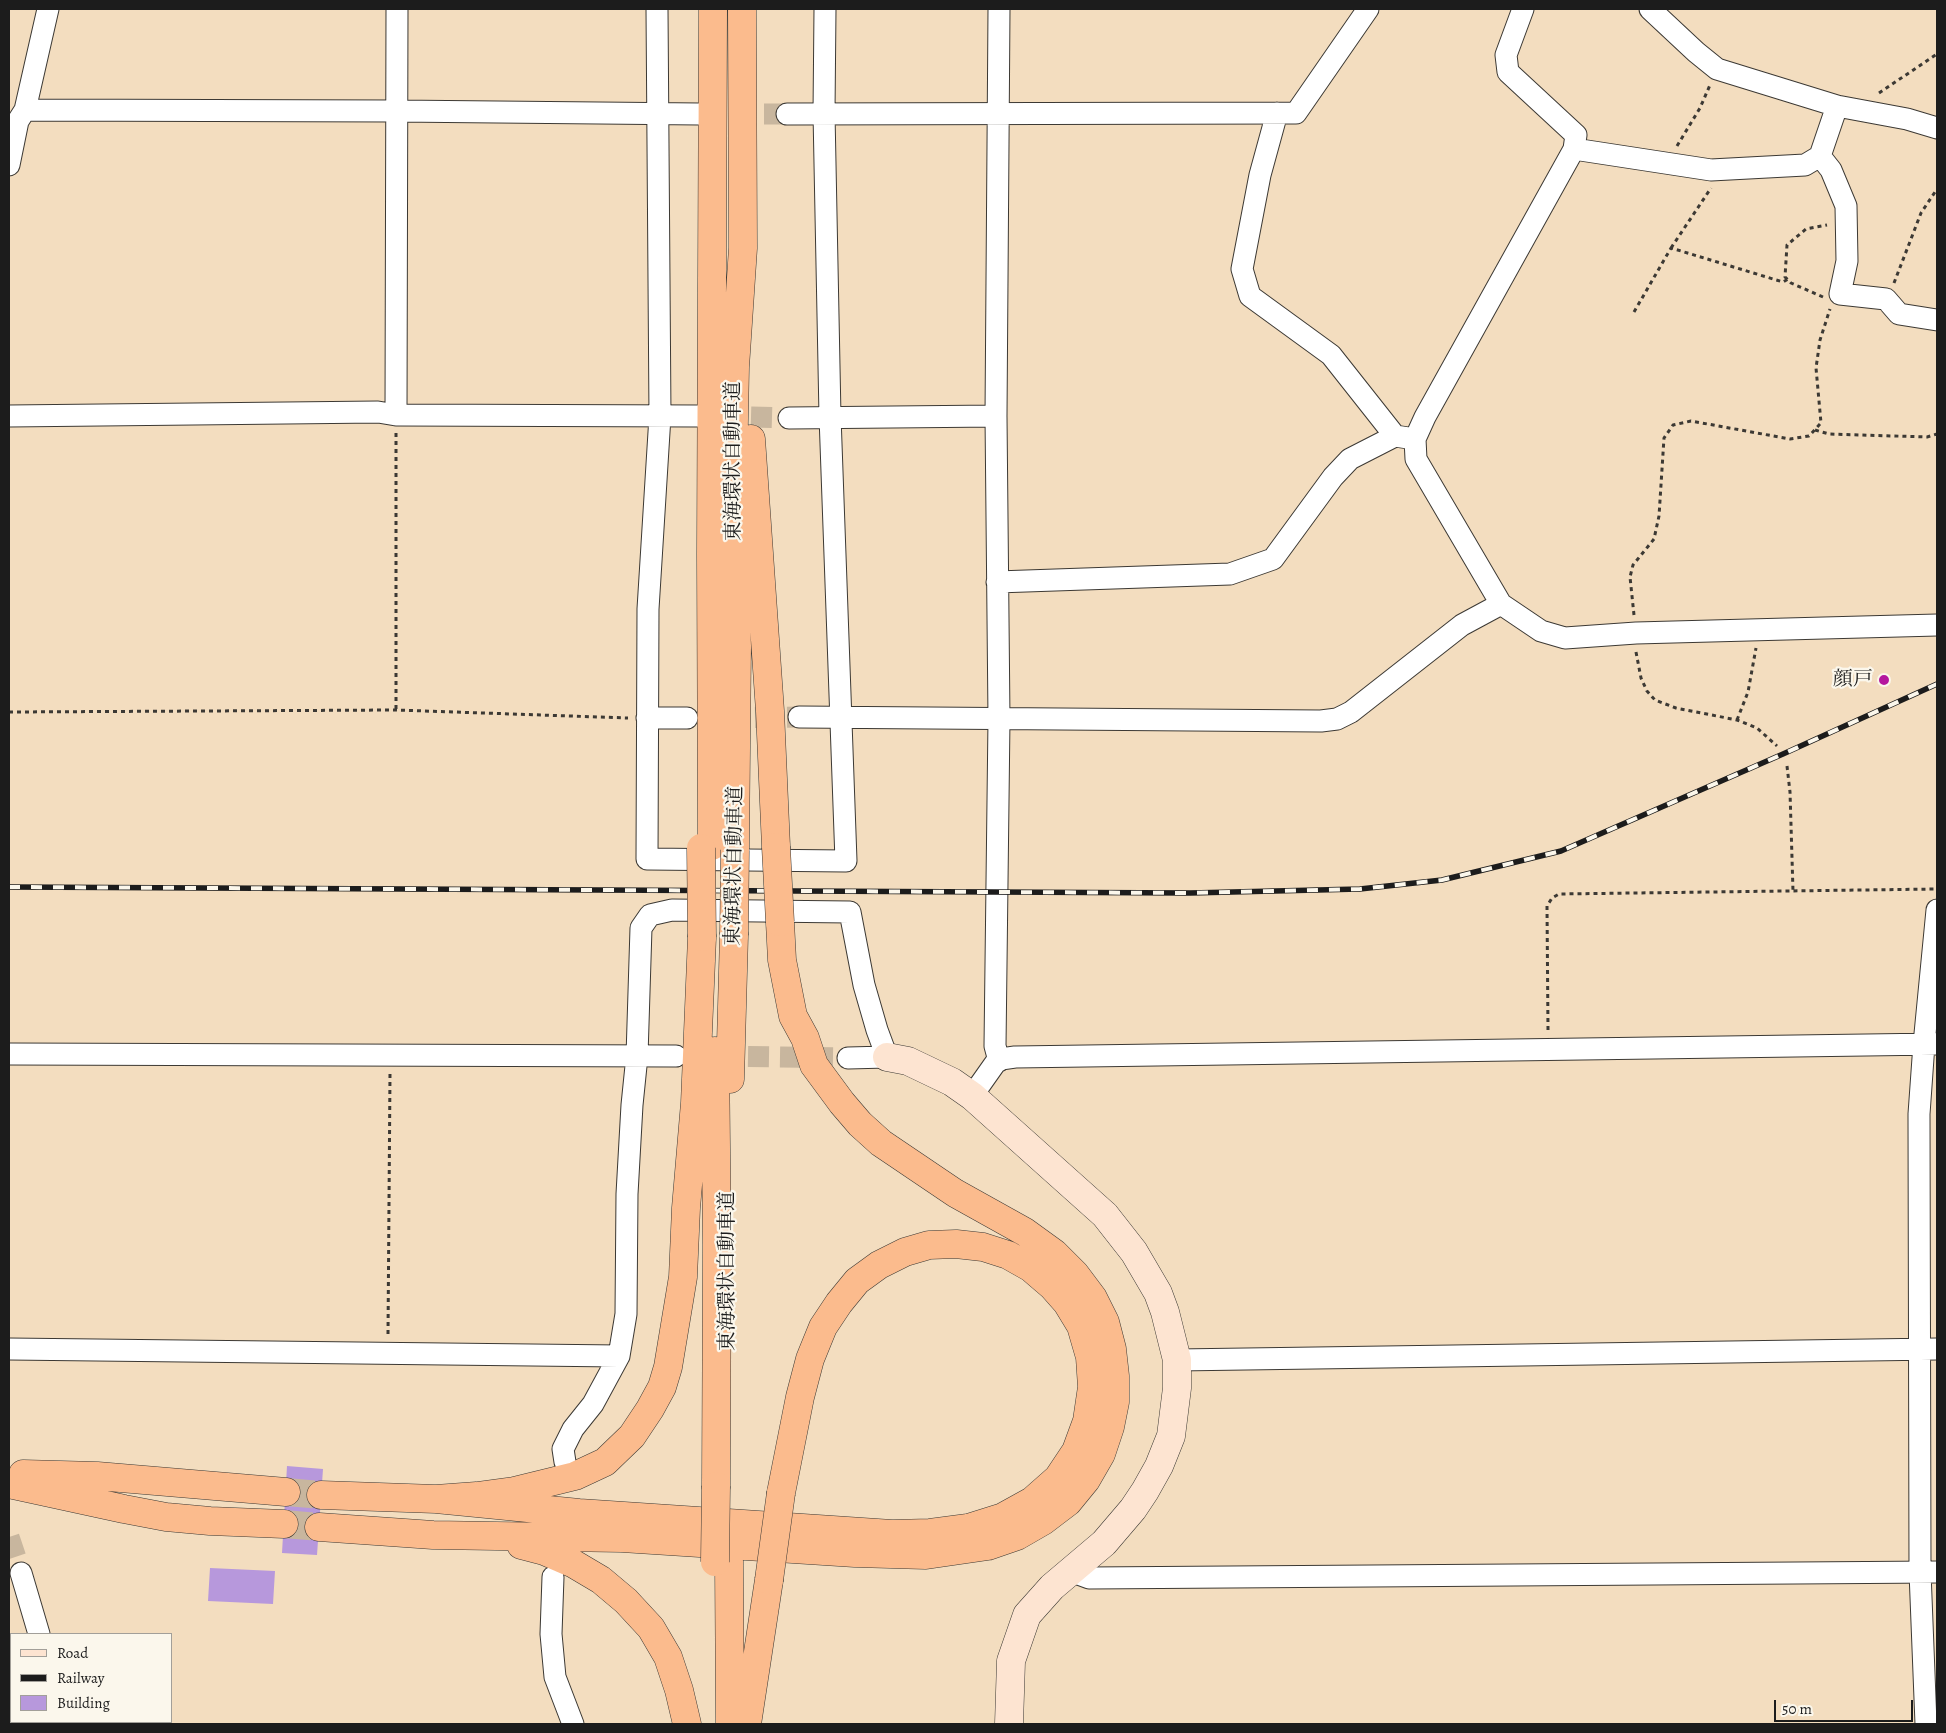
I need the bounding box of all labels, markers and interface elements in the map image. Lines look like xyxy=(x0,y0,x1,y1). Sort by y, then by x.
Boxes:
street label: 東海環状自動車道 xyxy=(722,381,746,541)
place label: 顔戸 xyxy=(1833,668,1873,692)
marker: 顔戸 xyxy=(1877,673,1891,687)
street label: 東海環状自動車道 xyxy=(722,786,748,946)
street label: 東海環状自動車道 xyxy=(716,1191,740,1351)
legend xyxy=(10,1633,172,1723)
text: Road xyxy=(57,1643,88,1663)
text: Railway xyxy=(57,1668,104,1688)
scale bar xyxy=(1776,1690,1915,1722)
text: Building xyxy=(57,1693,110,1713)
text: 50 m xyxy=(1782,1699,1812,1719)

